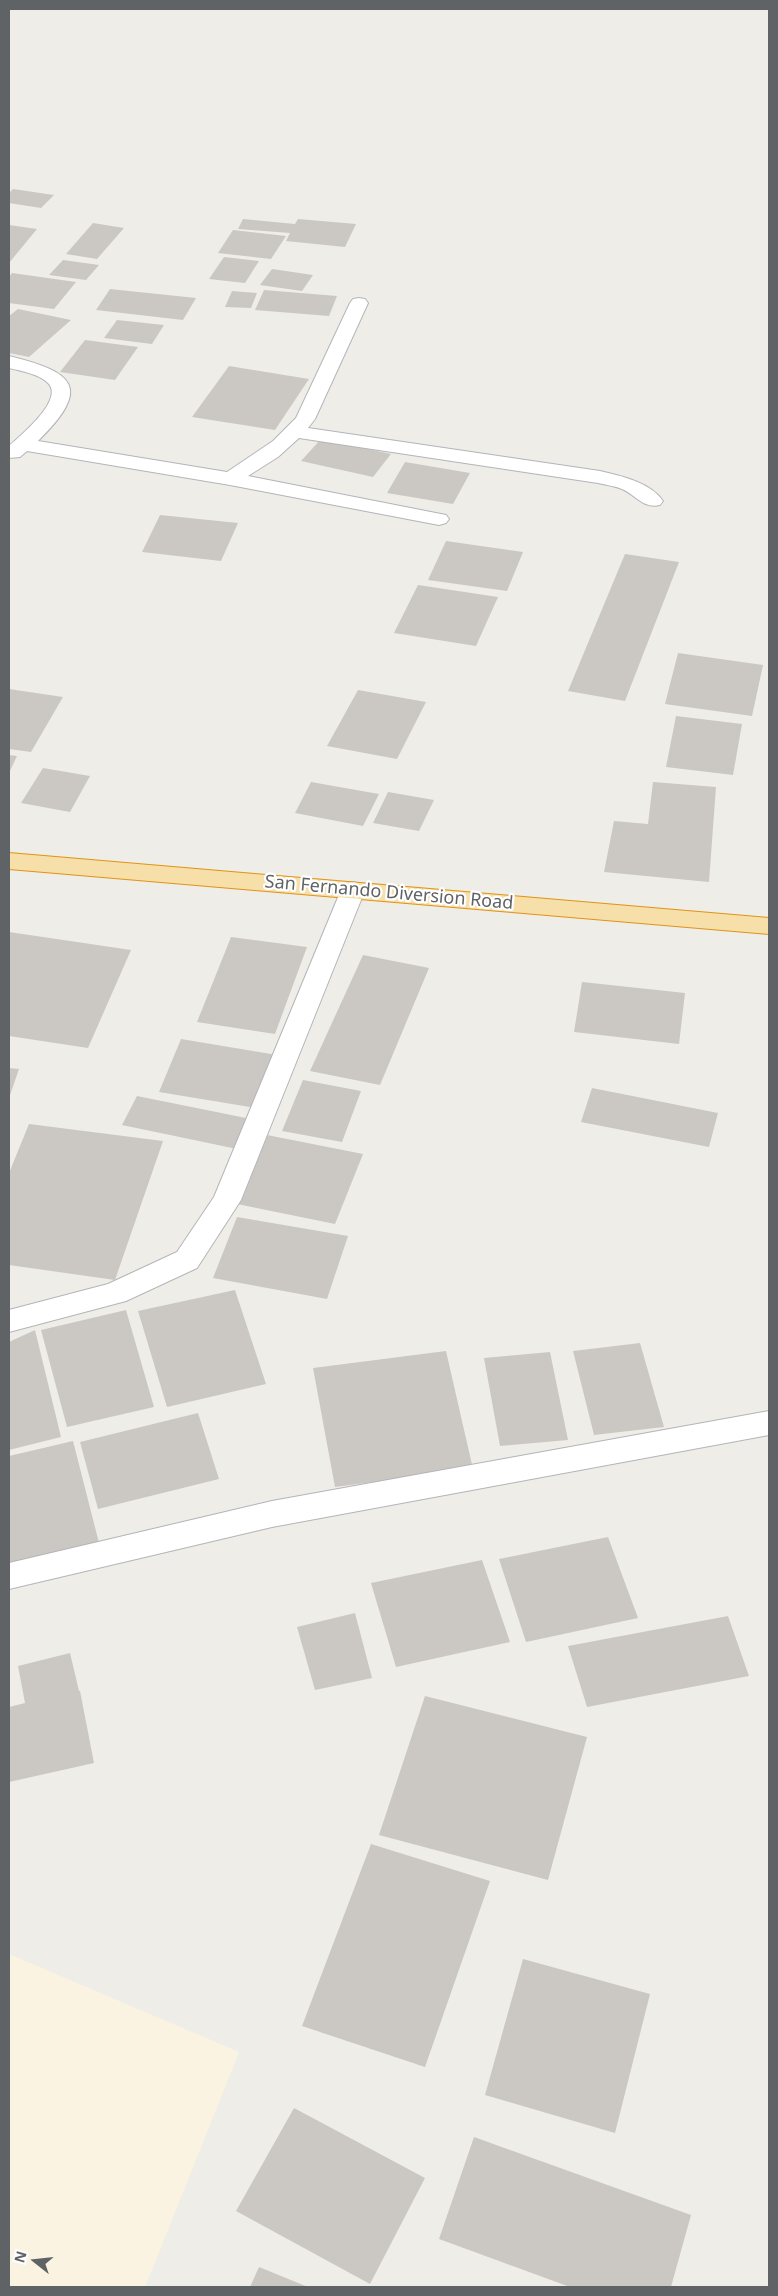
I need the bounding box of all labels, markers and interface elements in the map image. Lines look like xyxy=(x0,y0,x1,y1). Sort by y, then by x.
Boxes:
street label: San Fernando Diversion Road xyxy=(264,871,514,915)
north arrow xyxy=(10,2236,60,2286)
text: N xyxy=(9,2249,31,2265)

